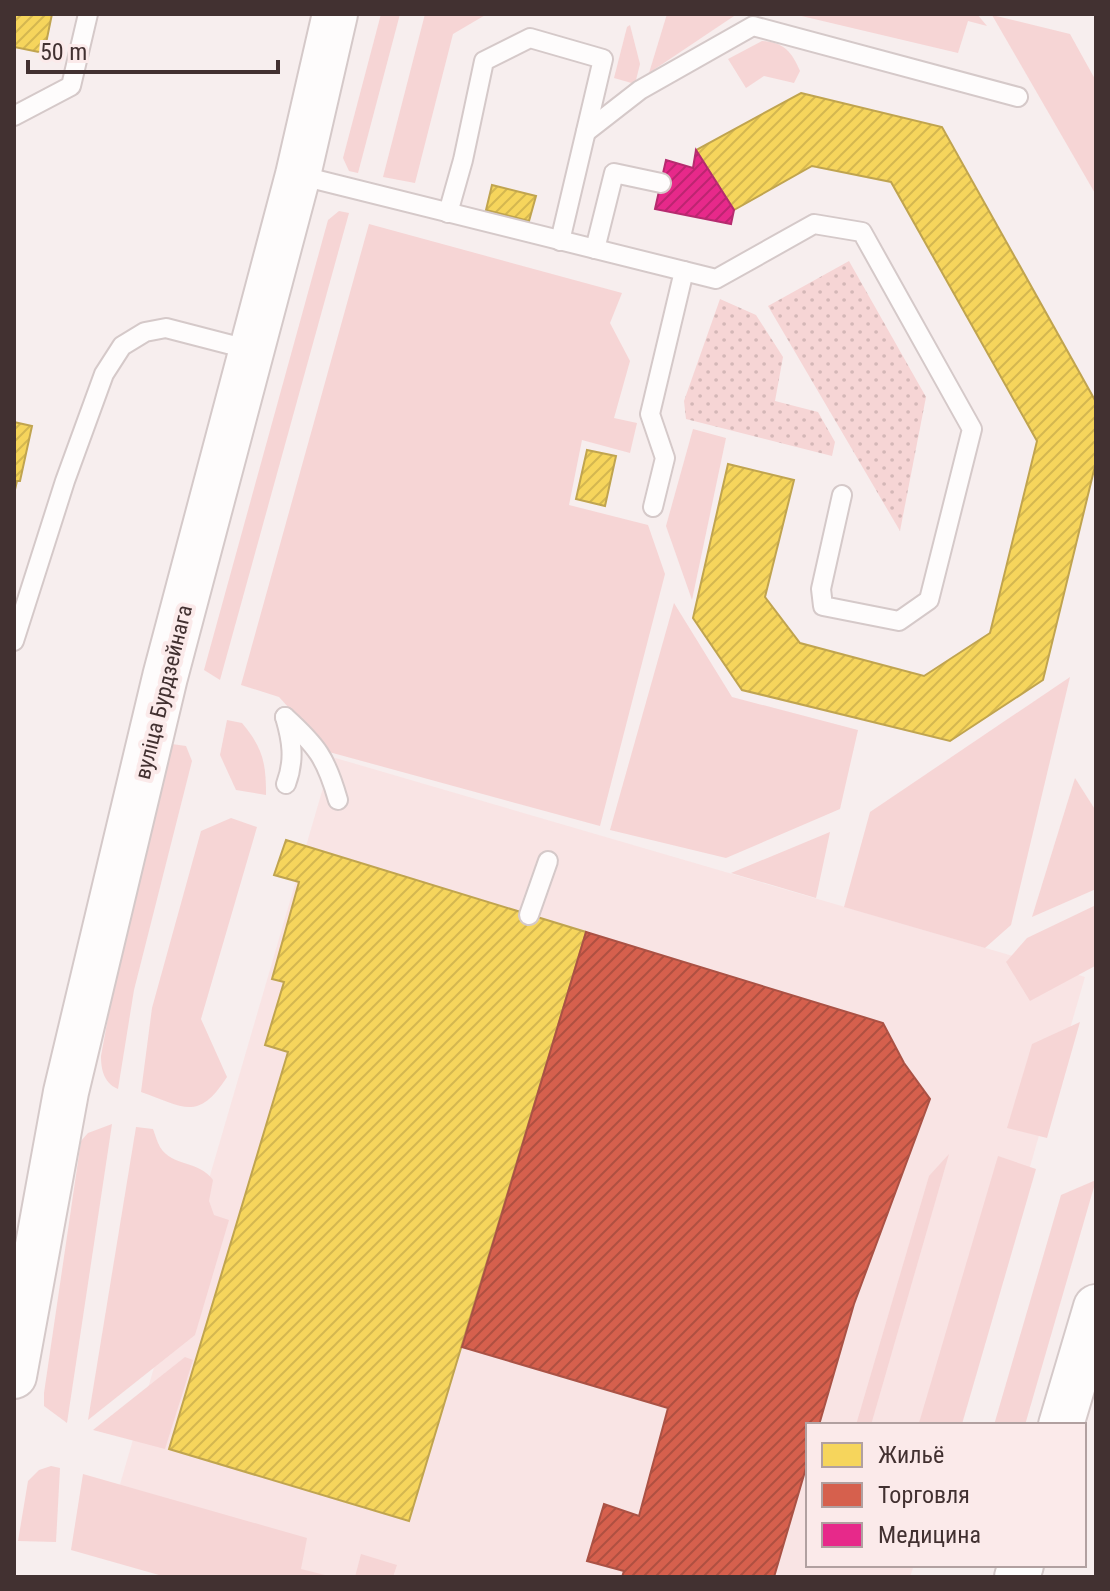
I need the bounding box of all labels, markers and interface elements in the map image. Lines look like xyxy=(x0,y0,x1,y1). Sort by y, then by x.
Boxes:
scale bar xyxy=(28,24,278,74)
text: 50 m xyxy=(40,38,87,66)
street label: вуліца Бурдзейнага xyxy=(130,602,197,782)
legend xyxy=(806,1423,1086,1567)
text: Жильё xyxy=(878,1441,944,1469)
text: Торговля xyxy=(878,1481,970,1509)
text: Медицина xyxy=(878,1521,981,1549)

